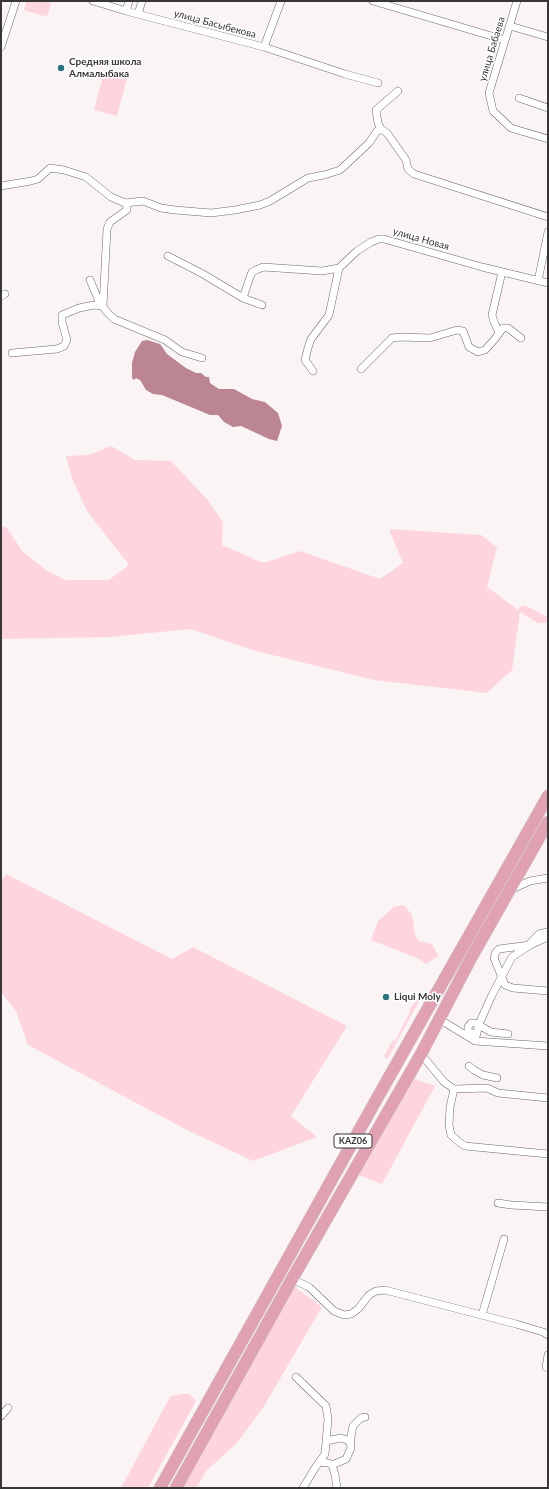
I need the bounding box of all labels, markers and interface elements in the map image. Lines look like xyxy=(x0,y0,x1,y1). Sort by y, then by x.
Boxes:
street label: улица Басыбекова xyxy=(173,7,257,41)
street label: улица Бабаева xyxy=(476,15,508,83)
place label: Средняя школа Алмалыбака xyxy=(69,56,141,80)
marker: Средняя школа Алмалыбака xyxy=(56,63,66,73)
street label: улица Новая xyxy=(392,225,450,253)
place label: Liqui Moly xyxy=(394,991,441,1003)
marker: Liqui Moly xyxy=(381,992,391,1002)
road number: KАZ06 xyxy=(334,1134,372,1148)

